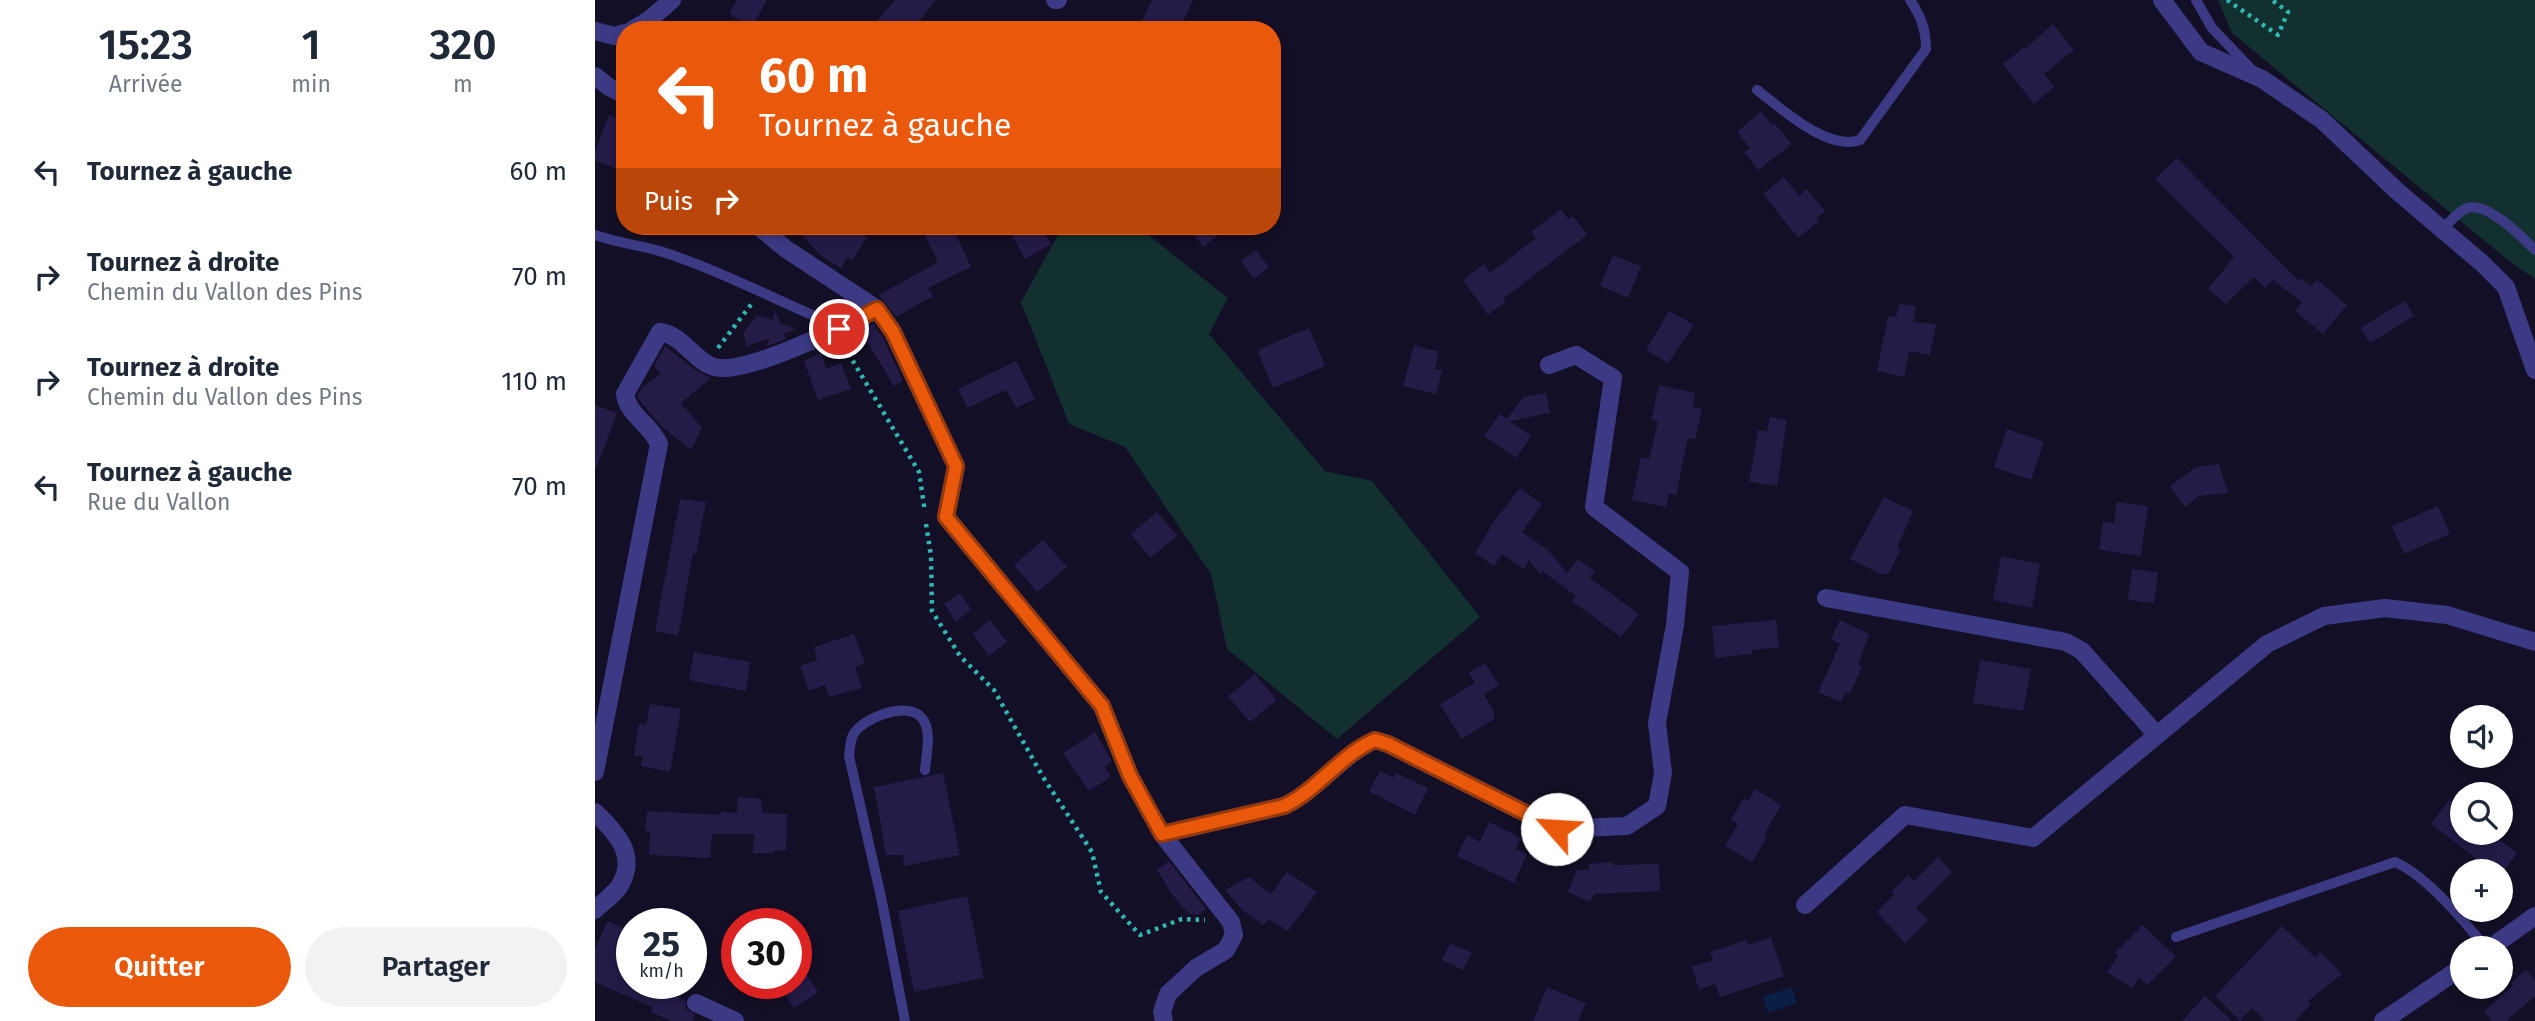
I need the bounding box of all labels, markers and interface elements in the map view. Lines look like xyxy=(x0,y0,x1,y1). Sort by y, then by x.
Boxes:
text: 15:23 xyxy=(98,20,193,70)
text: 1 xyxy=(302,20,321,70)
text: 320 xyxy=(429,20,496,70)
text: 60 m xyxy=(759,46,868,105)
icon: left xyxy=(644,49,735,140)
text: Arrivée xyxy=(109,70,182,98)
text: min xyxy=(291,70,331,98)
text: m xyxy=(453,70,473,98)
text: Tournez à gauche xyxy=(759,106,1011,144)
icon: left xyxy=(28,153,66,191)
text: Tournez à gauche xyxy=(87,156,292,187)
text: 60 m xyxy=(509,156,567,187)
icon: right xyxy=(707,182,745,220)
text: Puis xyxy=(644,186,693,217)
text: Tournez à droite xyxy=(87,247,279,278)
icon: right xyxy=(28,258,66,296)
text: 70 m xyxy=(512,261,567,292)
text: Chemin du Vallon des Pins xyxy=(87,278,362,306)
pin xyxy=(809,299,869,359)
icon: arrive xyxy=(820,310,858,348)
text: Tournez à droite xyxy=(87,352,279,383)
icon: right xyxy=(28,363,66,401)
text: 110 m xyxy=(501,366,567,397)
text: Chemin du Vallon des Pins xyxy=(87,383,362,411)
text: Tournez à gauche xyxy=(87,457,292,488)
icon: left xyxy=(28,468,66,506)
text: 70 m xyxy=(512,471,567,502)
text: Rue du Vallon xyxy=(87,488,231,516)
map controls xyxy=(2450,705,2513,999)
button: sound xyxy=(2450,705,2513,768)
button: search xyxy=(2450,782,2513,845)
position arrow xyxy=(1520,792,1594,866)
button: + xyxy=(2450,859,2513,922)
speed limit sign: 30 xyxy=(721,908,812,999)
text: 25 xyxy=(643,923,680,965)
button: Quitter xyxy=(28,927,291,1007)
button: Partager xyxy=(305,927,567,1007)
button: − xyxy=(2450,936,2513,999)
text: km/h xyxy=(639,960,684,982)

